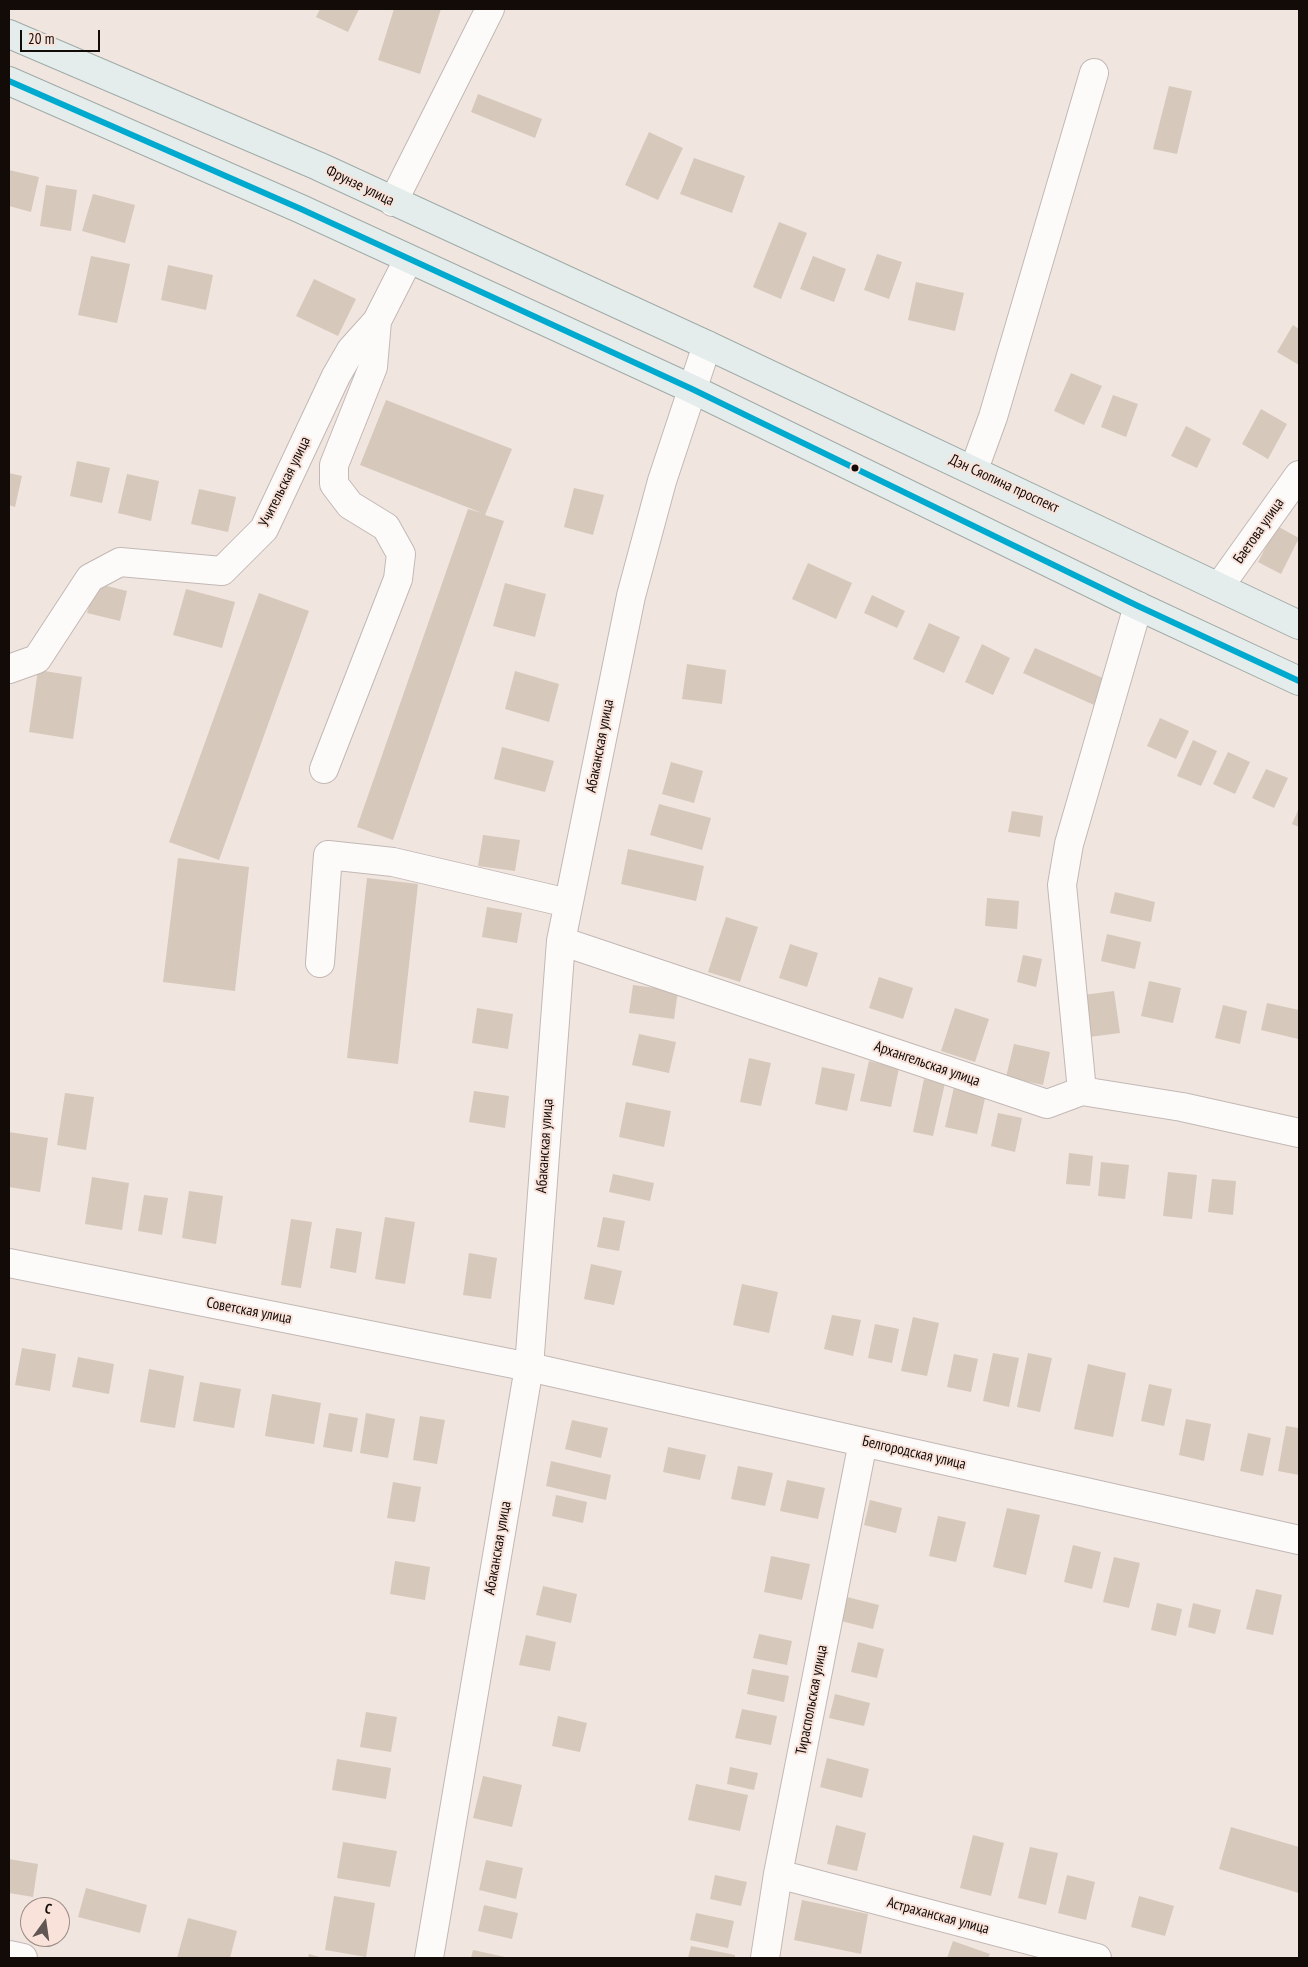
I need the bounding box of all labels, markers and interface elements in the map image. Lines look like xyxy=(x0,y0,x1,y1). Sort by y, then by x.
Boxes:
scale bar xyxy=(22,20,102,52)
text: 20 m xyxy=(28,29,54,48)
street label: Фрунзе улица xyxy=(323,162,397,210)
street label: Учительская улица xyxy=(255,434,315,530)
street label: Дэн Сяопина проспект xyxy=(946,451,1062,517)
unlabelled marker xyxy=(850,463,860,473)
street label: Баетова улица xyxy=(1230,495,1288,567)
street label: Абаканская улица xyxy=(582,698,618,794)
street label: Архангельская улица xyxy=(872,1037,982,1091)
street label: Абаканская улица xyxy=(533,1098,557,1194)
street label: Советская улица xyxy=(205,1294,293,1328)
street label: Белгородская улица xyxy=(860,1432,968,1474)
street label: Абаканская улица xyxy=(481,1500,515,1596)
street label: Тираспольская улица xyxy=(793,1644,831,1756)
street label: Астраханская улица xyxy=(885,1894,991,1938)
north arrow xyxy=(20,1897,70,1947)
text: С xyxy=(43,1899,54,1918)

